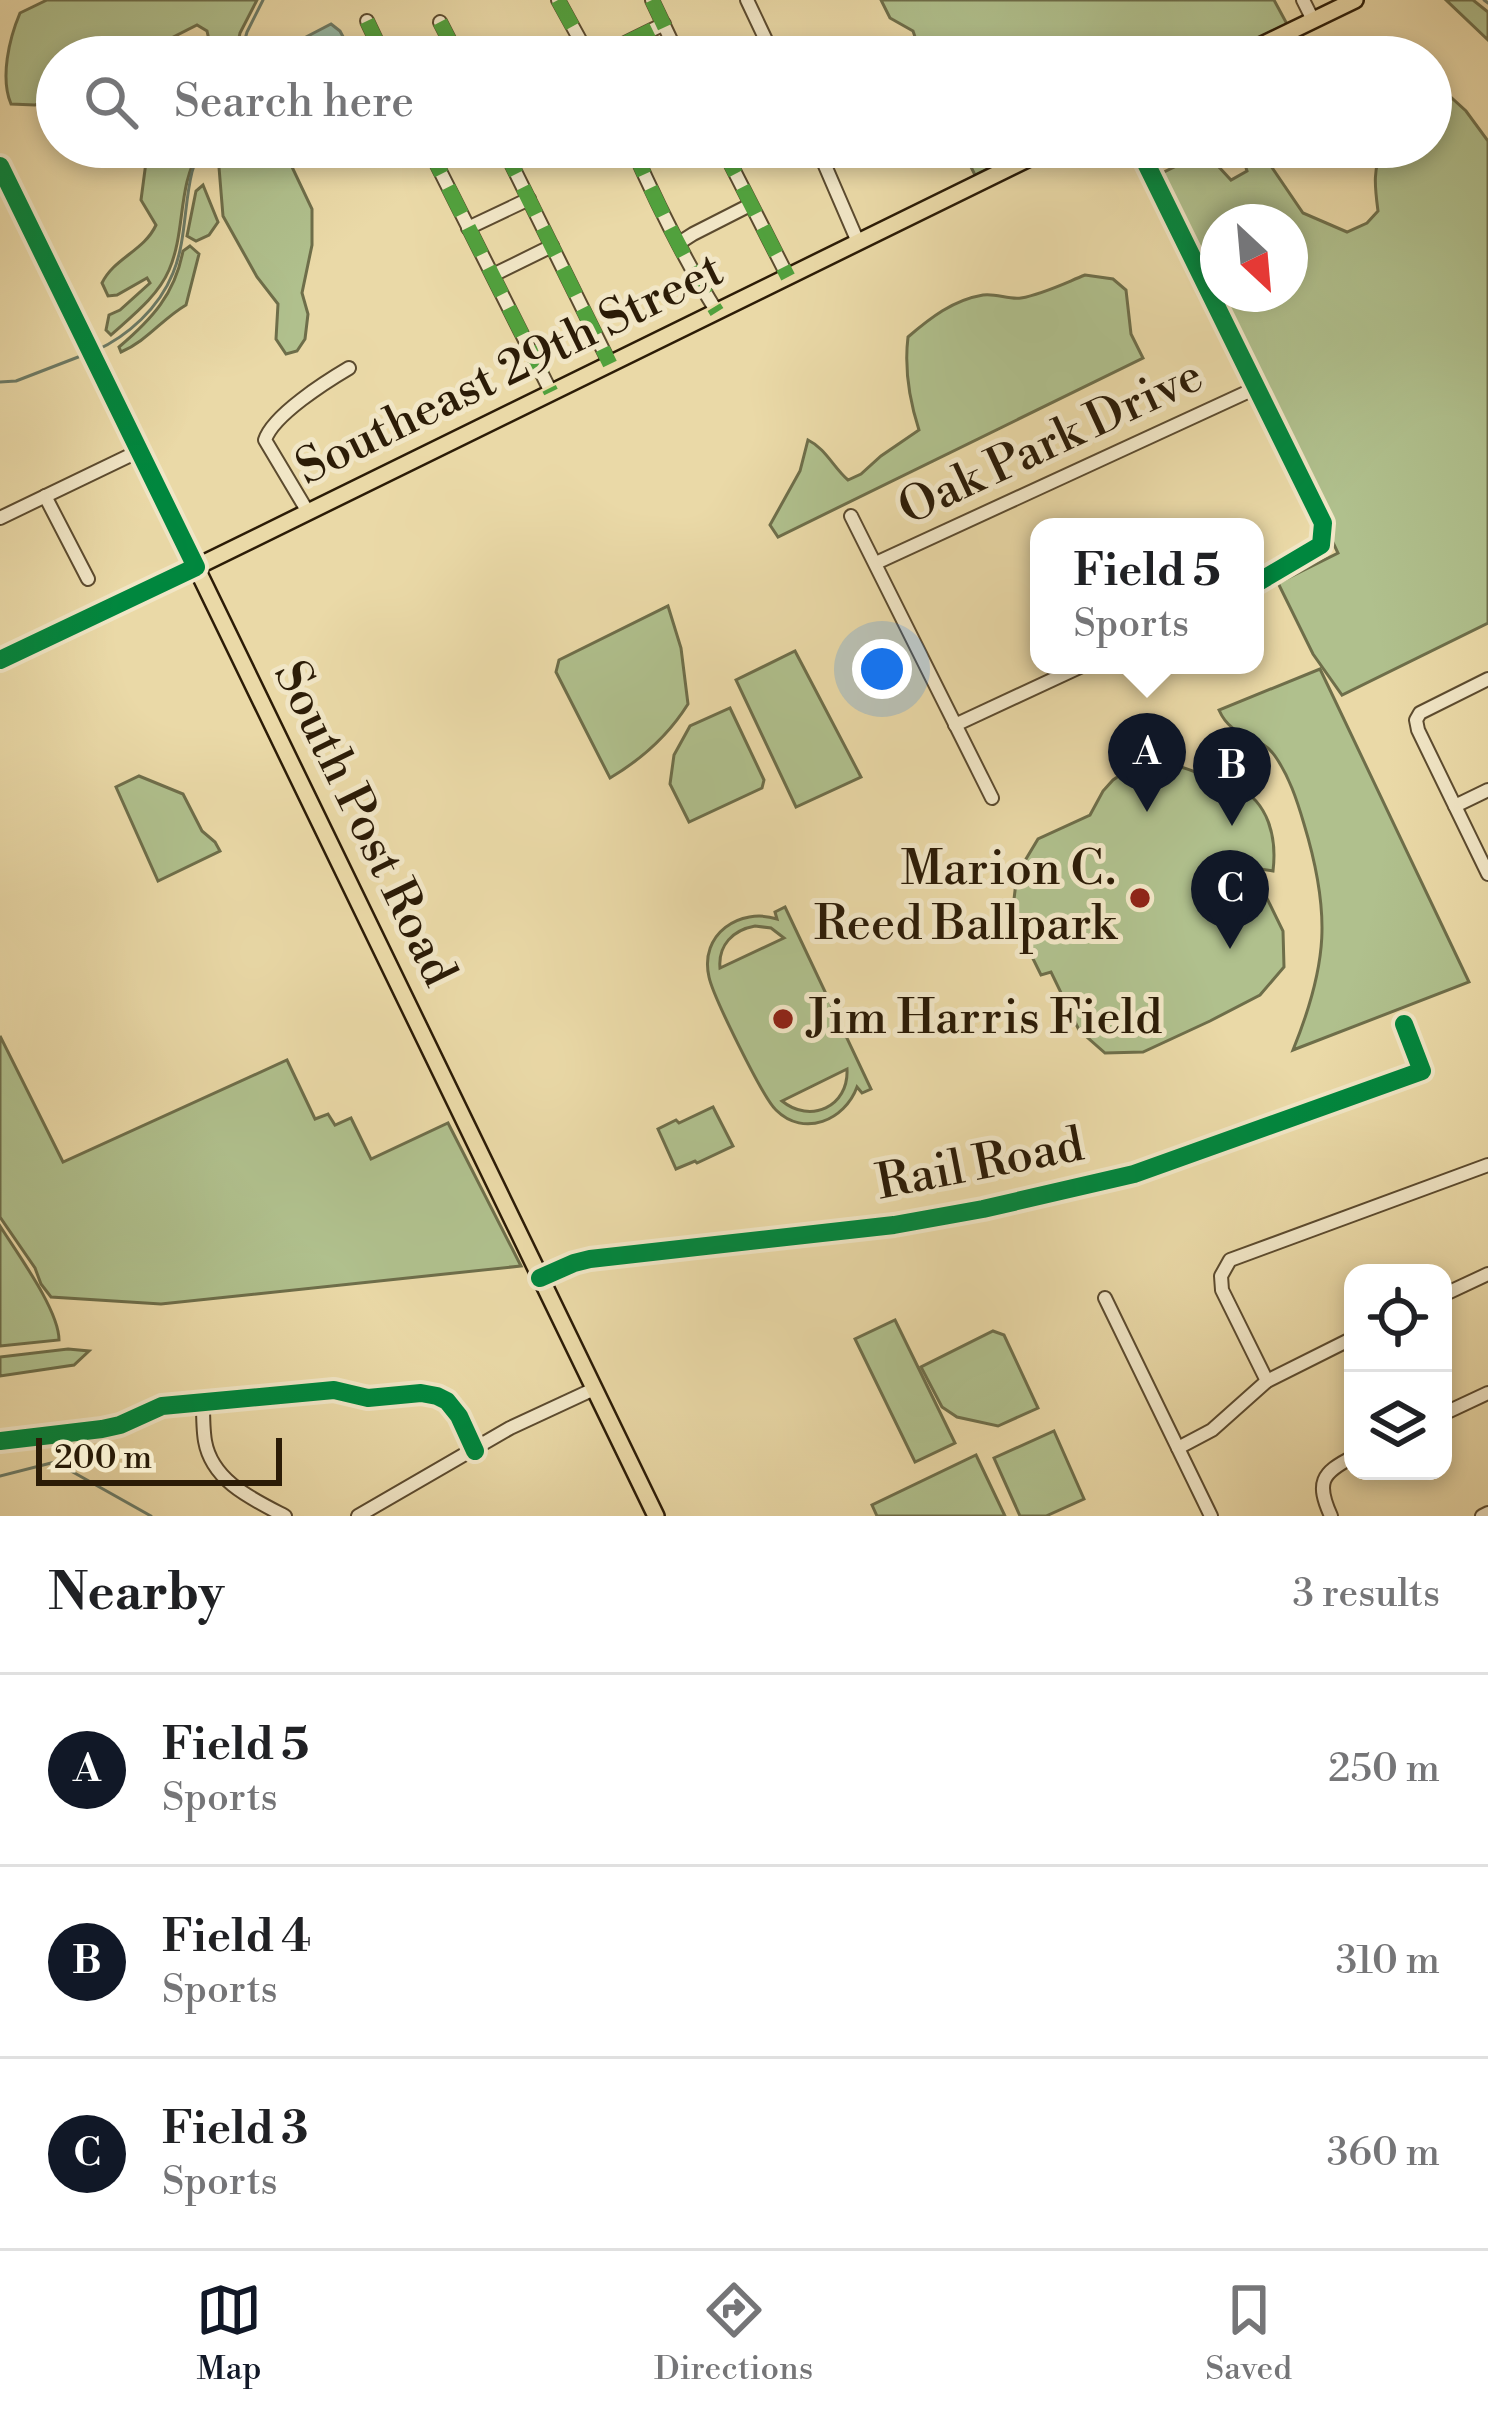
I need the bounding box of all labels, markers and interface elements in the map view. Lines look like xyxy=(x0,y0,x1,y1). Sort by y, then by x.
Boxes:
search box xyxy=(36,36,1452,168)
icon: search xyxy=(78,69,144,135)
text: Search here xyxy=(174,74,414,131)
north arrow xyxy=(1200,204,1308,312)
street label: Southeast 29th Street xyxy=(287,241,733,499)
street label: Oak Park Drive xyxy=(889,346,1213,540)
popup xyxy=(1030,518,1264,674)
text: Field 5 xyxy=(1073,543,1221,600)
text: Sports xyxy=(1073,600,1189,649)
your location xyxy=(852,639,912,699)
street label: South Post Road xyxy=(259,652,469,996)
pin: A xyxy=(1108,713,1186,812)
pin: B xyxy=(1193,727,1271,826)
place label: Marion C. Reed Ballpark xyxy=(814,840,1119,955)
pin: C xyxy=(1191,850,1269,949)
marker: Marion C. Reed Ballpark xyxy=(1127,885,1153,911)
place label: Jim Harris Field xyxy=(805,989,1162,1049)
marker: Jim Harris Field xyxy=(770,1006,796,1032)
street label: Rail Road xyxy=(871,1116,1089,1214)
map controls xyxy=(1344,1264,1452,1480)
button: locate xyxy=(1344,1264,1452,1372)
button: layers xyxy=(1344,1372,1452,1480)
scale bar xyxy=(36,1432,282,1485)
text: 200 m xyxy=(54,1438,152,1479)
text: Nearby xyxy=(48,1562,224,1626)
text: 3 results xyxy=(1292,1570,1440,1619)
text: Field 5 xyxy=(162,1717,309,1774)
text: A xyxy=(73,1745,101,1794)
text: 250 m xyxy=(1328,1745,1440,1794)
text: Sports xyxy=(162,1774,278,1823)
text: Field 4 xyxy=(162,1909,311,1966)
text: B xyxy=(72,1937,102,1986)
text: 310 m xyxy=(1336,1937,1440,1986)
text: Sports xyxy=(162,1966,278,2015)
text: Field 3 xyxy=(162,2101,308,2158)
text: C xyxy=(73,2129,101,2178)
text: 360 m xyxy=(1327,2129,1440,2178)
text: Sports xyxy=(162,2158,278,2207)
tab: Map xyxy=(196,2277,262,2390)
tab: Directions xyxy=(654,2277,813,2390)
tab: Saved xyxy=(1205,2277,1292,2390)

